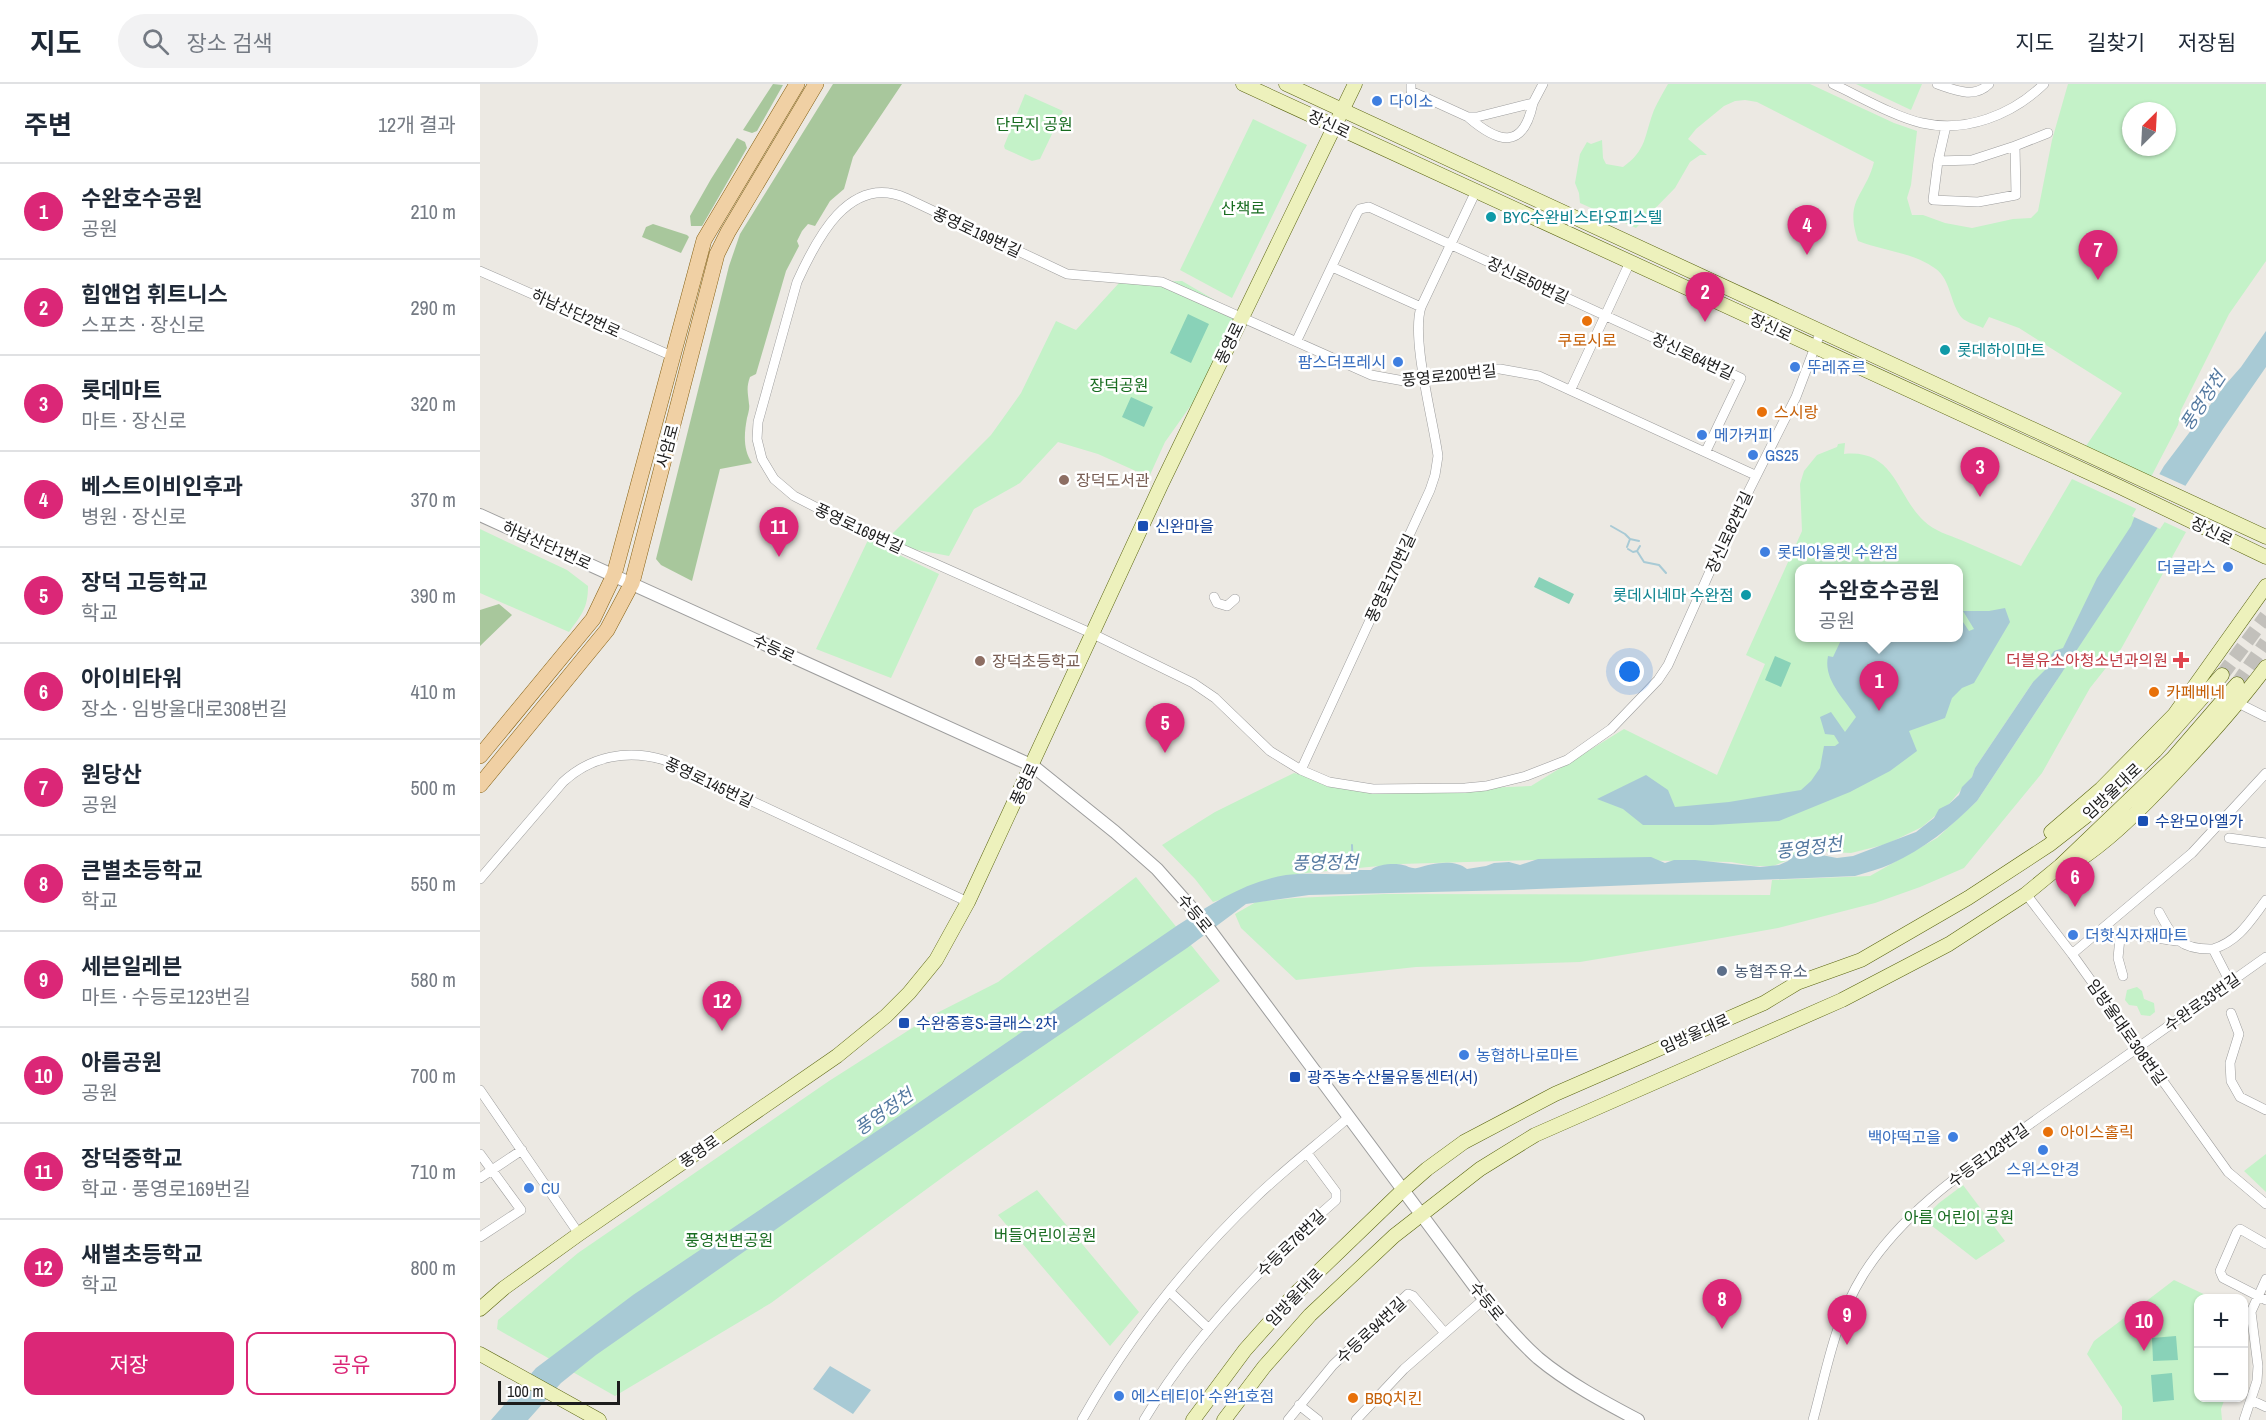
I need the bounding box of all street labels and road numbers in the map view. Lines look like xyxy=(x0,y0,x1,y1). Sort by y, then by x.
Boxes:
street label: 장신로 xyxy=(1304,105,1354,143)
street label: 풍영로199번길 xyxy=(929,202,1025,262)
street label: 장신로50번길 xyxy=(1483,251,1573,309)
street label: 하남산단2번로 xyxy=(528,284,624,343)
street label: 장신로 xyxy=(1746,308,1796,346)
street label: 풍영로 xyxy=(1209,318,1249,368)
street label: 장신로64번길 xyxy=(1648,327,1738,385)
street label: 풍영로200번길 xyxy=(1400,359,1498,391)
street label: 사암로 xyxy=(651,422,683,470)
street label: 장신로82번길 xyxy=(1700,487,1758,577)
street label: 풍영로169번길 xyxy=(811,498,907,558)
street label: 장신로 xyxy=(2187,511,2237,551)
street label: 하남산단1번로 xyxy=(499,516,595,575)
street label: 풍영로170번길 xyxy=(1360,530,1420,626)
street label: 수등로 xyxy=(749,629,799,667)
street label: 풍영로145번길 xyxy=(661,752,757,812)
street label: 임방울대로 xyxy=(2078,758,2147,824)
street label: 풍영로 xyxy=(1005,759,1043,809)
street label: 수등로 xyxy=(1173,889,1218,937)
street label: 수완로33번길 xyxy=(2160,968,2244,1036)
street label: 임방울대로308번길 xyxy=(2082,975,2172,1089)
street label: 임방울대로 xyxy=(1657,1008,1733,1058)
street label: 수등로123번길 xyxy=(1943,1118,2033,1192)
street label: 풍영로 xyxy=(675,1129,724,1173)
street label: 수등로76번길 xyxy=(1252,1204,1330,1282)
street label: 임방울대로 xyxy=(1261,1263,1328,1331)
street label: 수등로 xyxy=(1465,1277,1510,1325)
street label: 수등로94번길 xyxy=(1331,1292,1411,1368)

